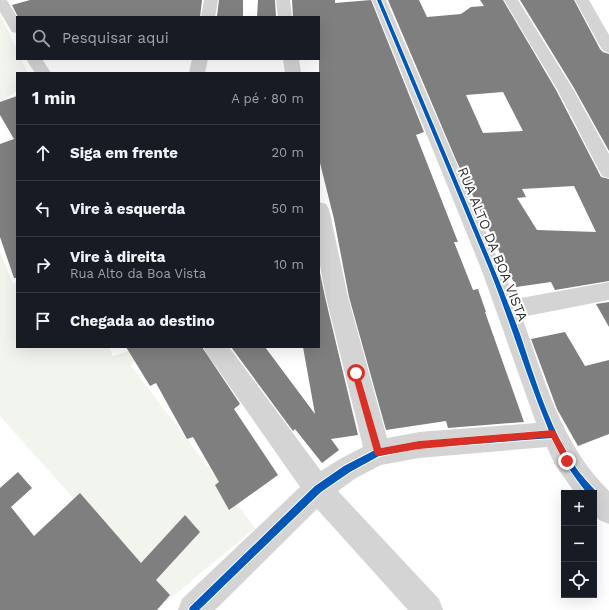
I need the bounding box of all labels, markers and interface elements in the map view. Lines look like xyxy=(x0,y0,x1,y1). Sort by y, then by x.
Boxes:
search box xyxy=(16,16,320,60)
icon: search xyxy=(30,27,52,49)
text: Pesquisar aqui xyxy=(62,29,169,47)
text: 1 min xyxy=(32,88,76,108)
text: A pé · 80 m xyxy=(231,91,304,106)
icon: ahead xyxy=(32,142,54,164)
text: Siga em frente xyxy=(70,144,178,162)
text: 20 m xyxy=(272,145,304,160)
street label: RUA ALTO DA BOA VISTA xyxy=(455,165,531,323)
icon: left xyxy=(32,198,54,220)
text: Vire à esquerda xyxy=(70,200,185,218)
text: 50 m xyxy=(272,201,304,216)
text: Vire à direita xyxy=(70,248,165,266)
icon: right xyxy=(32,254,54,276)
text: 10 m xyxy=(274,257,304,272)
text: Rua Alto da Boa Vista xyxy=(70,266,206,281)
icon: arrive xyxy=(32,310,54,332)
text: Chegada ao destino xyxy=(70,312,215,330)
route start xyxy=(347,364,365,382)
route end xyxy=(558,452,576,470)
map controls xyxy=(561,490,597,598)
button: + xyxy=(561,490,597,526)
button: − xyxy=(561,526,597,562)
button: locate xyxy=(561,562,597,598)

